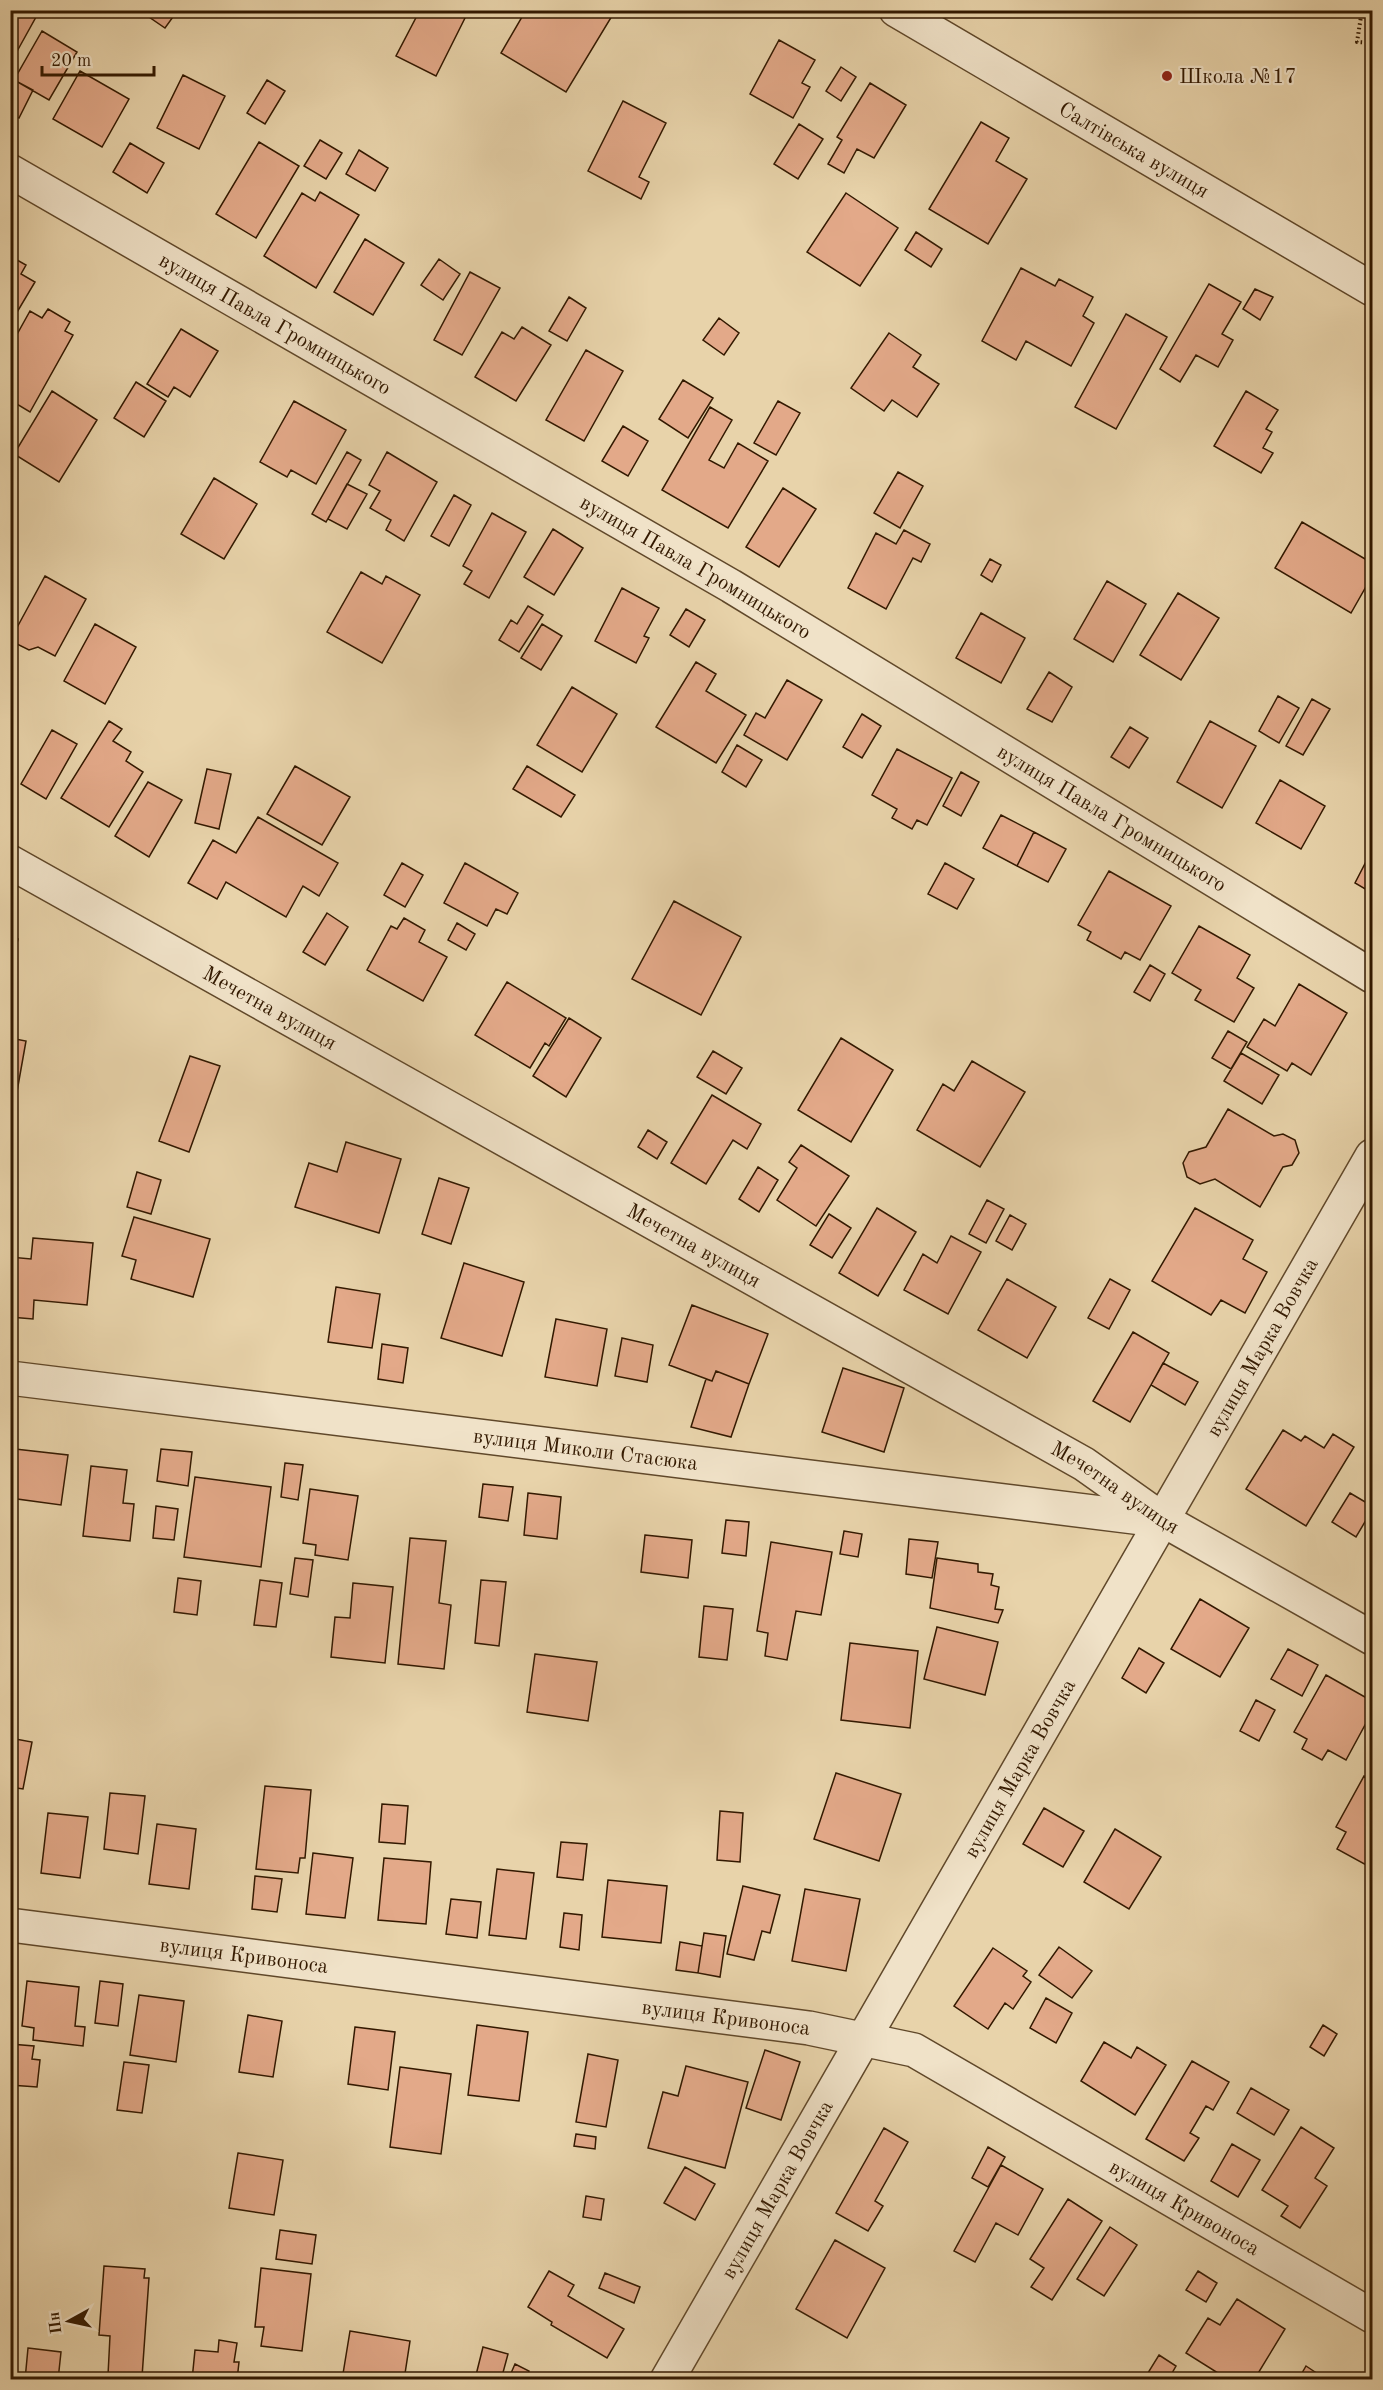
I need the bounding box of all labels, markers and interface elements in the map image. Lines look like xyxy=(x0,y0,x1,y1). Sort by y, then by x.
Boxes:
scale bar xyxy=(42,39,154,77)
text: 20 m xyxy=(51,52,91,70)
place label: Школа №17 xyxy=(1179,67,1297,88)
marker: Школа №17 xyxy=(1160,69,1174,83)
street label: Салтівська вулиця xyxy=(1055,99,1212,203)
street label: вулиця Павла Громницького xyxy=(155,250,394,400)
street label: вулиця Павла Громницького xyxy=(576,492,814,644)
street label: вулиця Павла Громницького xyxy=(993,742,1229,897)
street label: Мечетна вулиця xyxy=(199,963,340,1055)
street label: Мечетна вулиця xyxy=(623,1201,764,1292)
street label: вулиця Марка Вовчка xyxy=(1204,1255,1323,1441)
street label: вулиця Миколи Стасюка xyxy=(472,1426,699,1475)
street label: Мечетна вулиця xyxy=(1047,1439,1182,1539)
street label: вулиця Марка Вовчка xyxy=(961,1676,1080,1862)
street label: вулиця Кривоноса xyxy=(158,1935,329,1978)
street label: вулиця Кривоноса xyxy=(640,1998,811,2040)
street label: вулиця Марка Вовчка xyxy=(718,2097,838,2283)
street label: вулиця Кривоноса xyxy=(1105,2157,1263,2260)
north arrow xyxy=(39,2291,99,2351)
text: Пн xyxy=(47,2311,66,2335)

